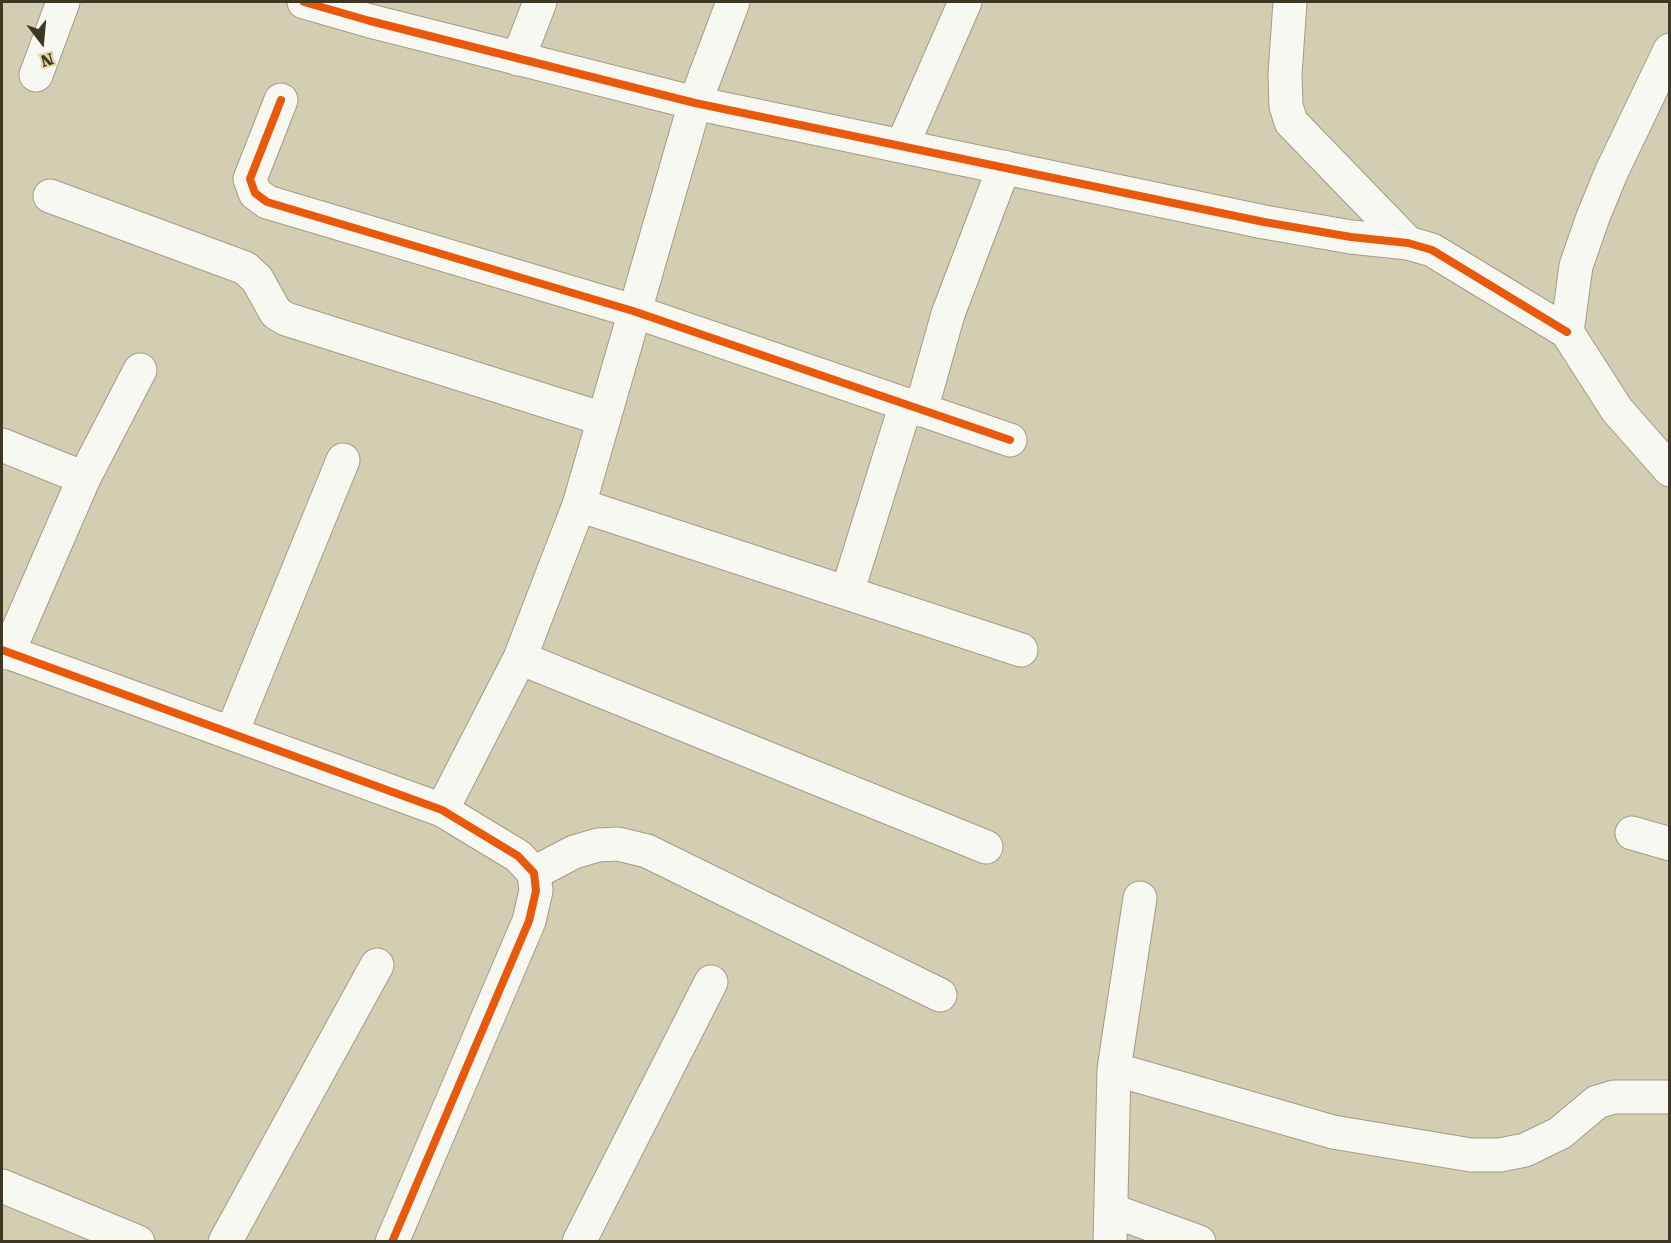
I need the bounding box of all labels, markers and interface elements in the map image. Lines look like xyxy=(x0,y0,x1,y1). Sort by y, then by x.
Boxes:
north arrow xyxy=(12,12,72,72)
text: N xyxy=(39,49,56,71)

